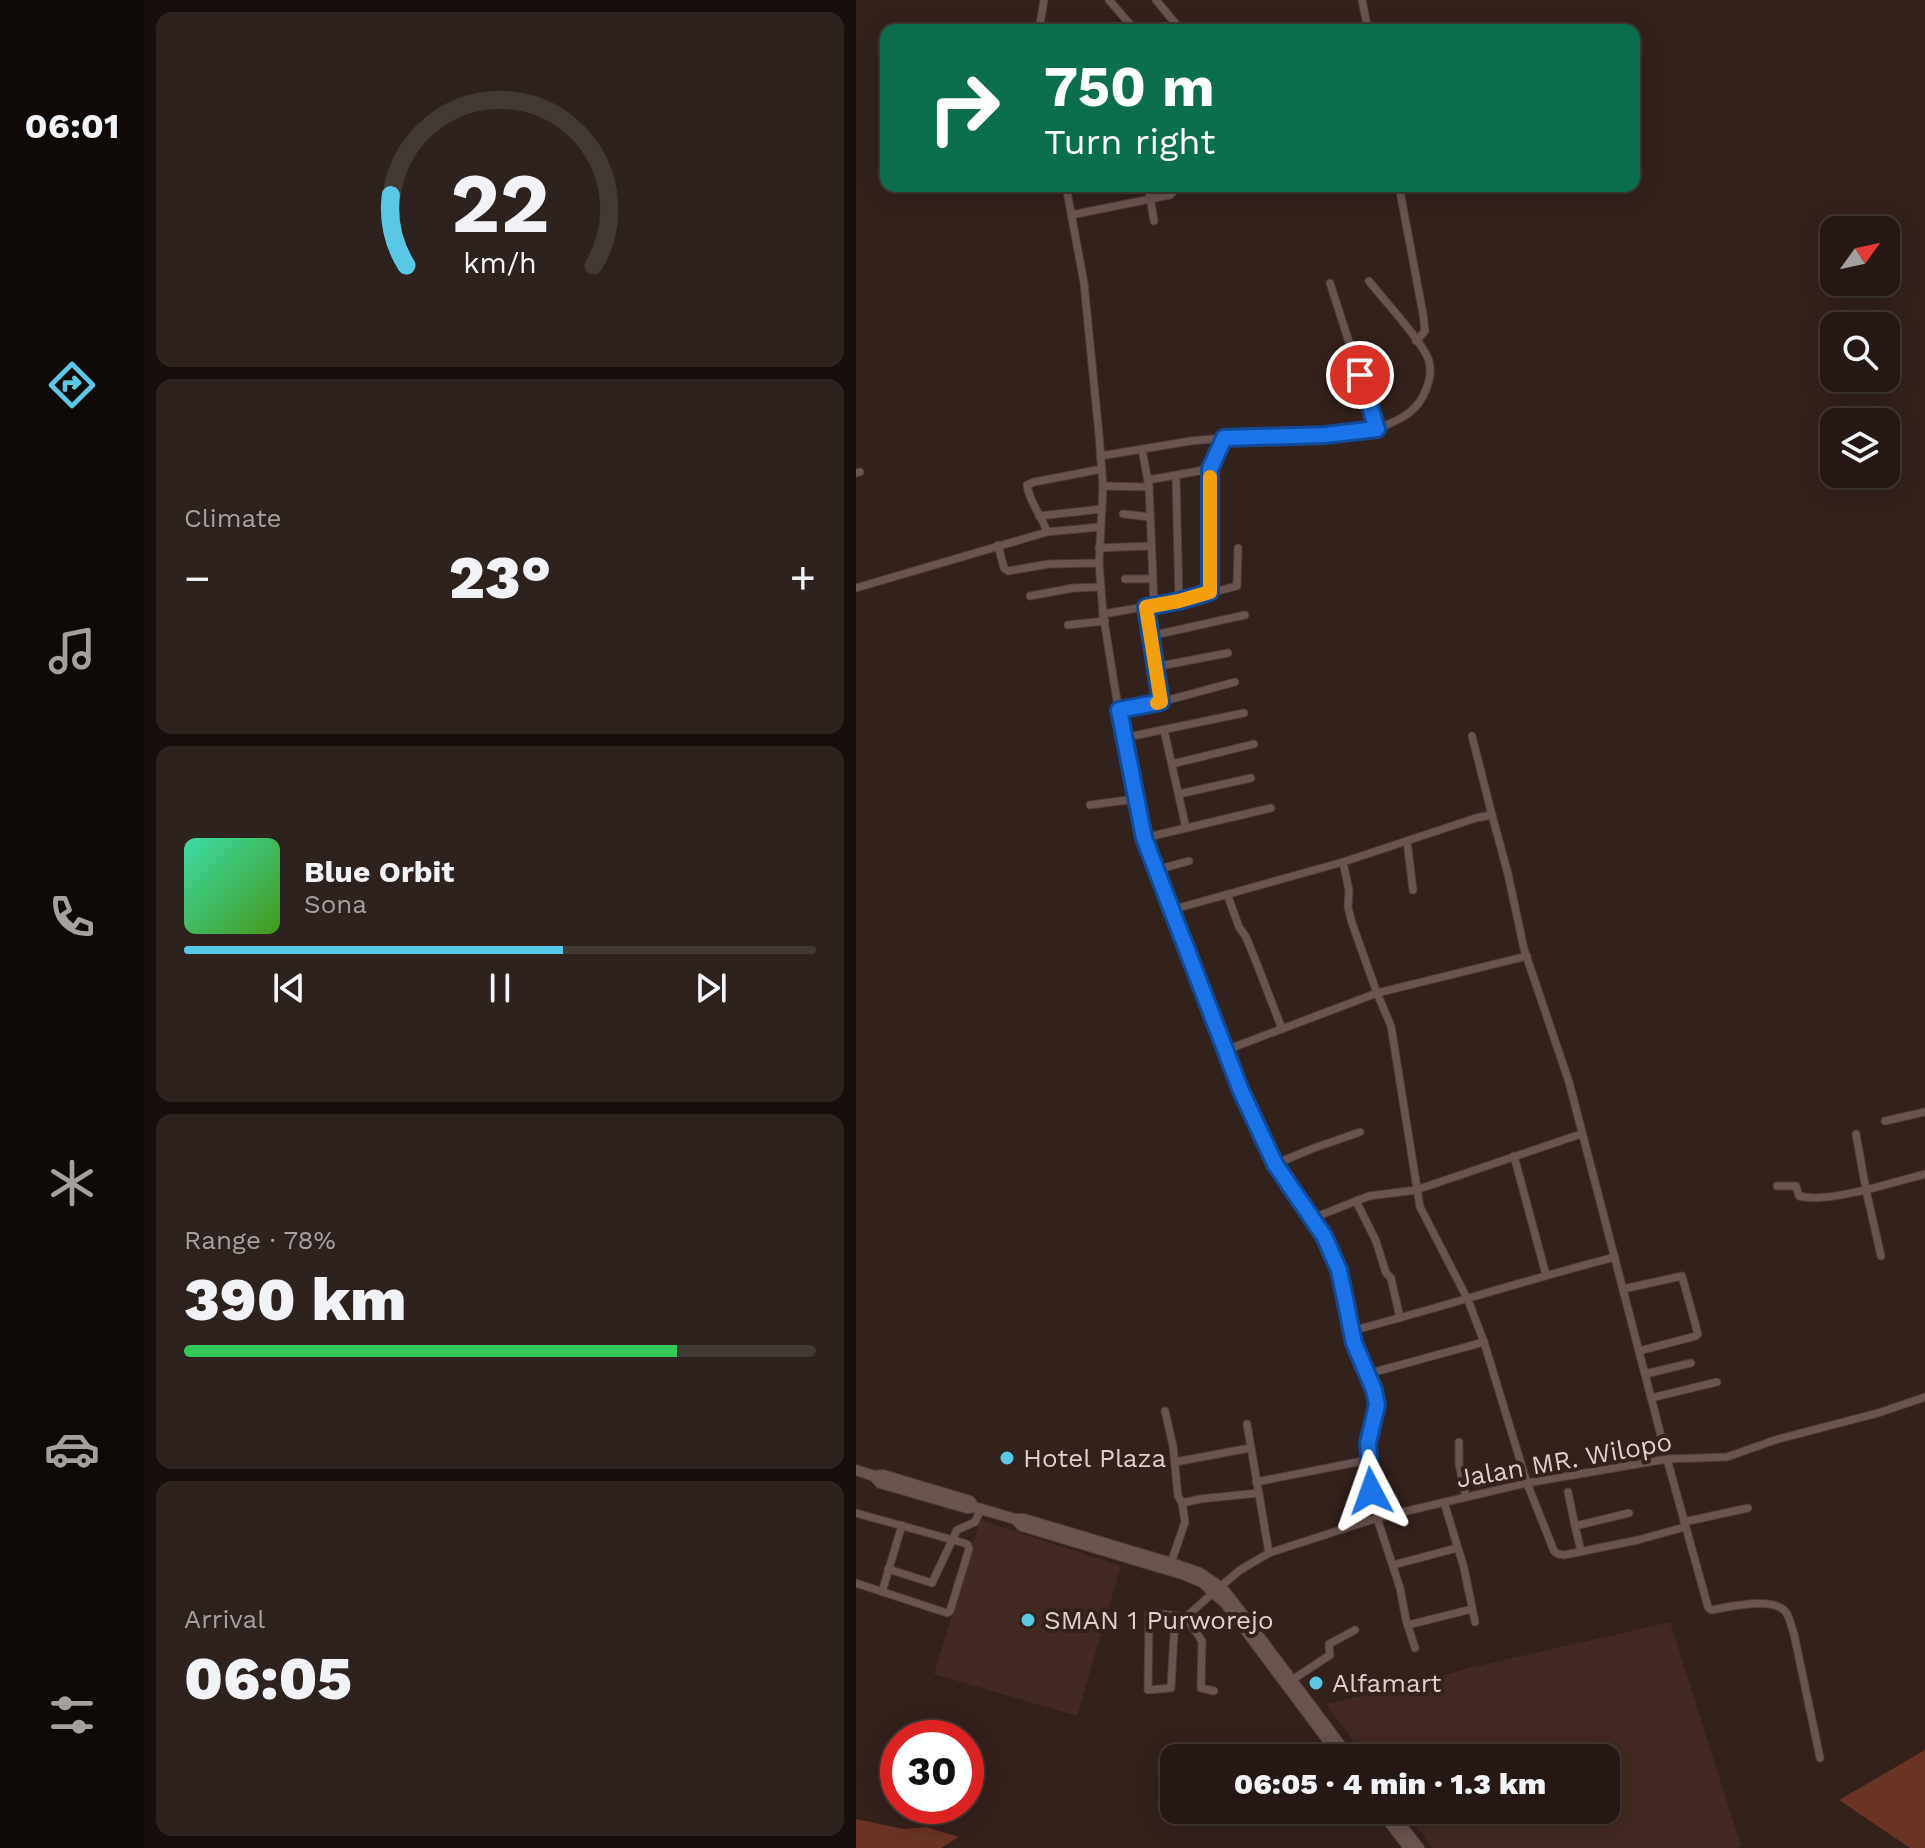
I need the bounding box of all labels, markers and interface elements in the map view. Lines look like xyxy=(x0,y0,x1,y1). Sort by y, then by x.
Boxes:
text: 750 m xyxy=(1044,54,1215,120)
icon: right xyxy=(912,56,1016,160)
text: 06:01 xyxy=(25,105,119,147)
text: Turn right xyxy=(1044,121,1215,163)
text: 22 xyxy=(450,154,550,251)
north arrow xyxy=(1820,216,1900,296)
map controls xyxy=(1820,216,1900,488)
text: km/h xyxy=(463,246,537,280)
button: search xyxy=(1820,312,1900,392)
pin xyxy=(1326,341,1394,409)
icon: arrive xyxy=(1338,353,1382,397)
icon: directions xyxy=(44,357,100,413)
button: layers xyxy=(1820,408,1900,488)
text: Climate xyxy=(184,503,282,533)
text: 23° xyxy=(449,542,551,613)
text: − xyxy=(184,552,211,604)
text: + xyxy=(789,552,816,604)
icon: music xyxy=(44,623,100,679)
text: Blue Orbit xyxy=(304,854,454,889)
icon: phone xyxy=(44,889,100,945)
text: Sona xyxy=(304,889,367,919)
icon: previous xyxy=(267,966,311,1010)
icon: pause xyxy=(478,966,522,1010)
icon: next xyxy=(689,966,733,1010)
icon: climate xyxy=(44,1155,100,1211)
text: Range · 78% xyxy=(184,1225,336,1255)
text: 390 km xyxy=(184,1264,407,1335)
icon: car xyxy=(44,1421,100,1477)
street label: Jalan MR. Wilopo xyxy=(1454,1426,1674,1494)
place label: Hotel Plaza xyxy=(1023,1443,1166,1473)
marker: Hotel Plaza xyxy=(998,1449,1016,1467)
position arrow xyxy=(1329,1449,1413,1533)
text: Arrival xyxy=(184,1604,265,1634)
place label: SMAN 1 Purworejo xyxy=(1044,1605,1274,1635)
marker: SMAN 1 Purworejo xyxy=(1019,1611,1037,1629)
text: 06:05 xyxy=(184,1643,352,1714)
place label: Alfamart xyxy=(1332,1668,1442,1698)
marker: Alfamart xyxy=(1307,1674,1325,1692)
icon: filters xyxy=(44,1687,100,1743)
speed limit sign: 30 xyxy=(880,1720,984,1824)
text: 06:05 · 4 min · 1.3 km xyxy=(1234,1766,1546,1801)

